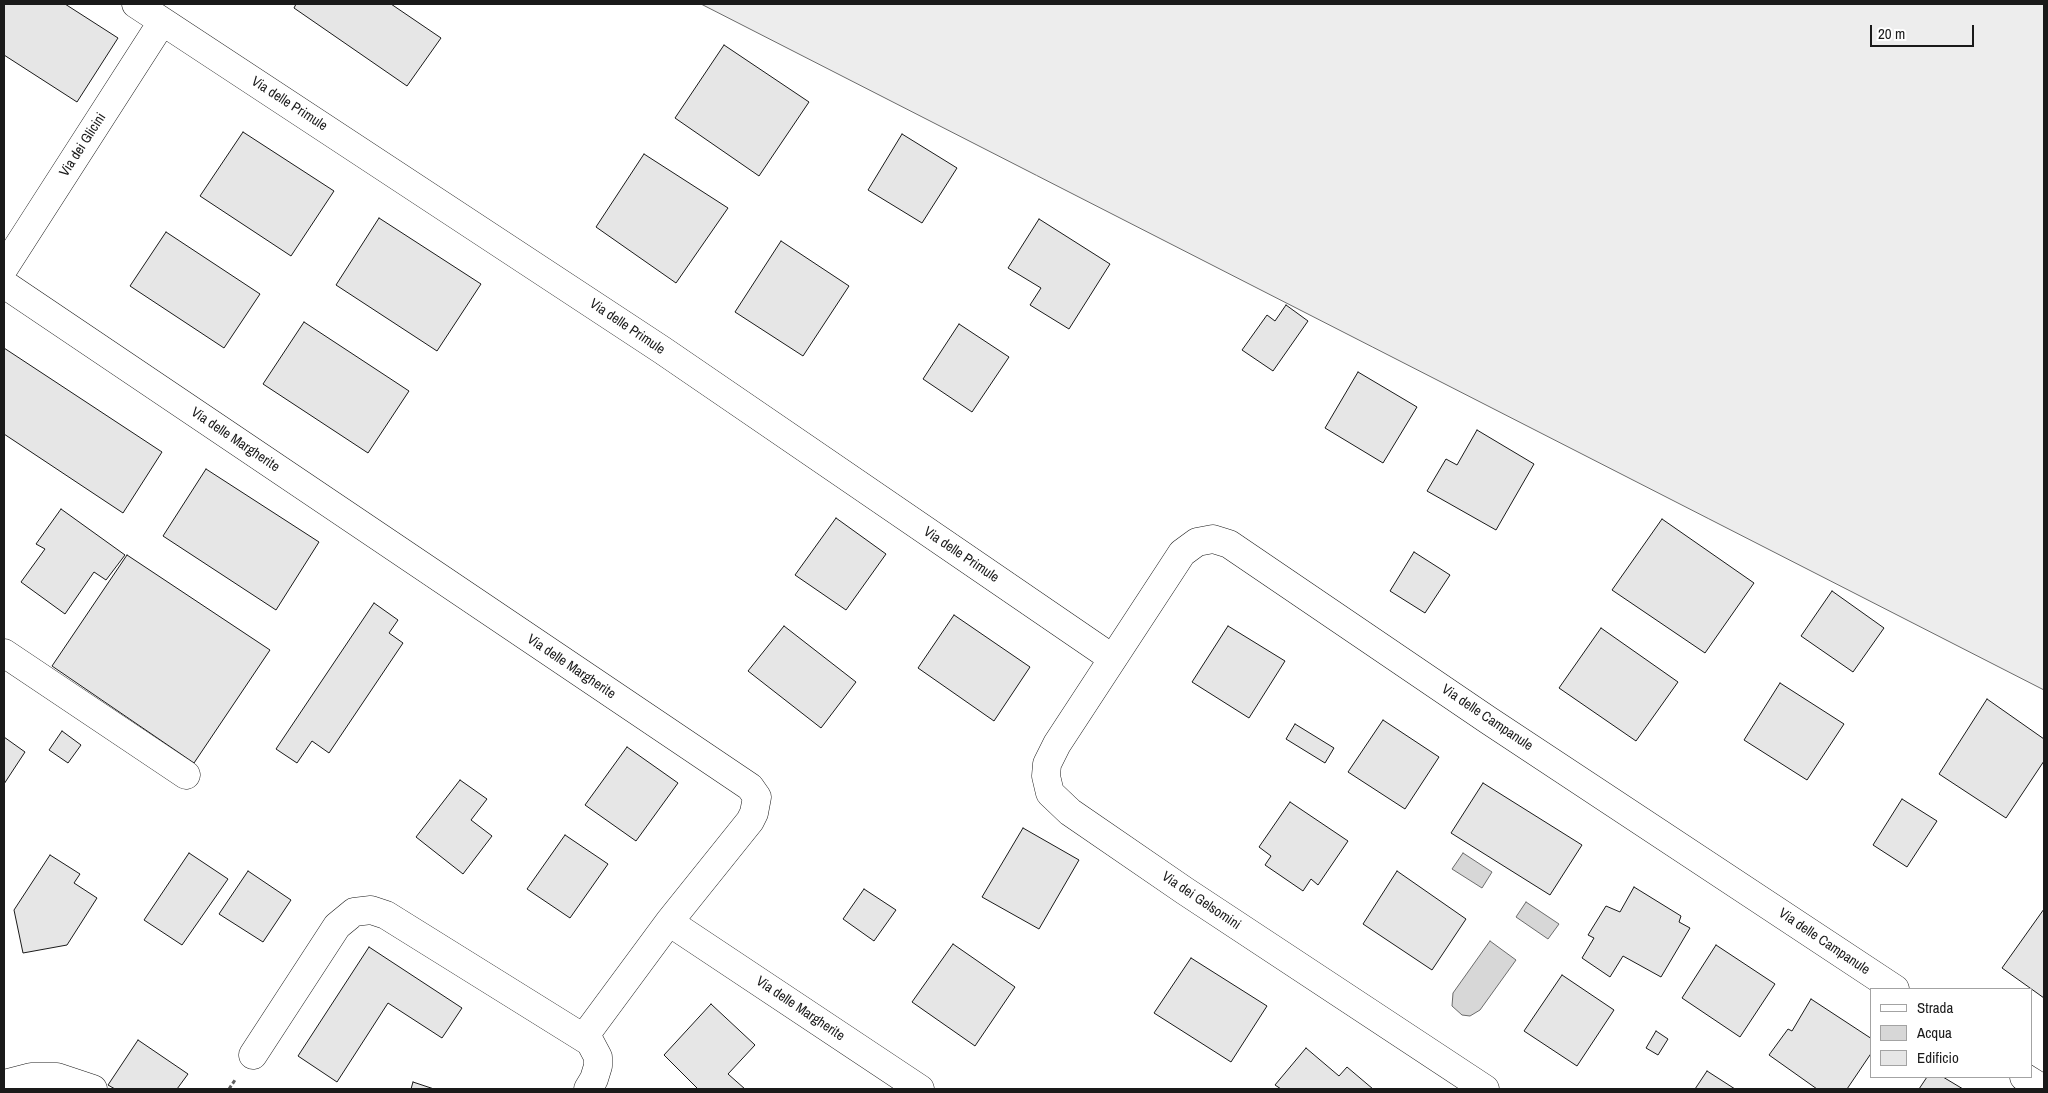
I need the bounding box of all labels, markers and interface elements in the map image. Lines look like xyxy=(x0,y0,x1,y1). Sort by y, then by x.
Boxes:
scale bar xyxy=(1873,15,1977,47)
text: 20 m xyxy=(1878,23,1905,44)
street label: Via delle Primule xyxy=(248,73,330,135)
street label: Via dei Glicini xyxy=(56,110,110,180)
street label: Via delle Primule xyxy=(586,296,668,358)
street label: Via delle Margherite xyxy=(188,404,282,476)
street label: Via delle Primule xyxy=(920,524,1002,586)
street label: Via delle Margherite xyxy=(524,631,618,703)
street label: Via delle Campanule xyxy=(1438,681,1536,755)
street label: Via dei Gelsomini xyxy=(1158,868,1244,934)
street label: Via delle Campanule xyxy=(1775,905,1873,979)
street label: Via delle Margherite xyxy=(753,973,847,1045)
legend xyxy=(1870,988,2033,1078)
text: Strada xyxy=(1917,997,1953,1018)
text: Acqua xyxy=(1917,1022,1952,1043)
text: Edificio xyxy=(1917,1047,1959,1068)

